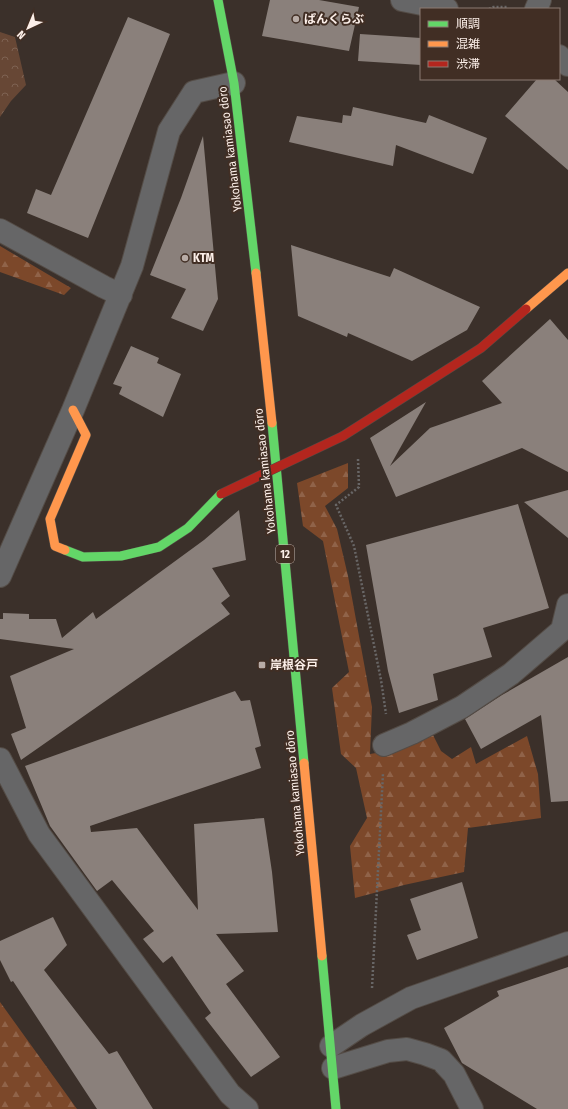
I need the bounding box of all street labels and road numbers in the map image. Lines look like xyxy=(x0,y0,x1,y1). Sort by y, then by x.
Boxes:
street label: Yokohama kamiasao dōro xyxy=(215,86,245,212)
street label: Yokohama kamiasao dōro xyxy=(251,408,279,534)
road number: 12 xyxy=(276,545,294,563)
street label: Yokohama kamiasao dōro xyxy=(283,730,307,856)

